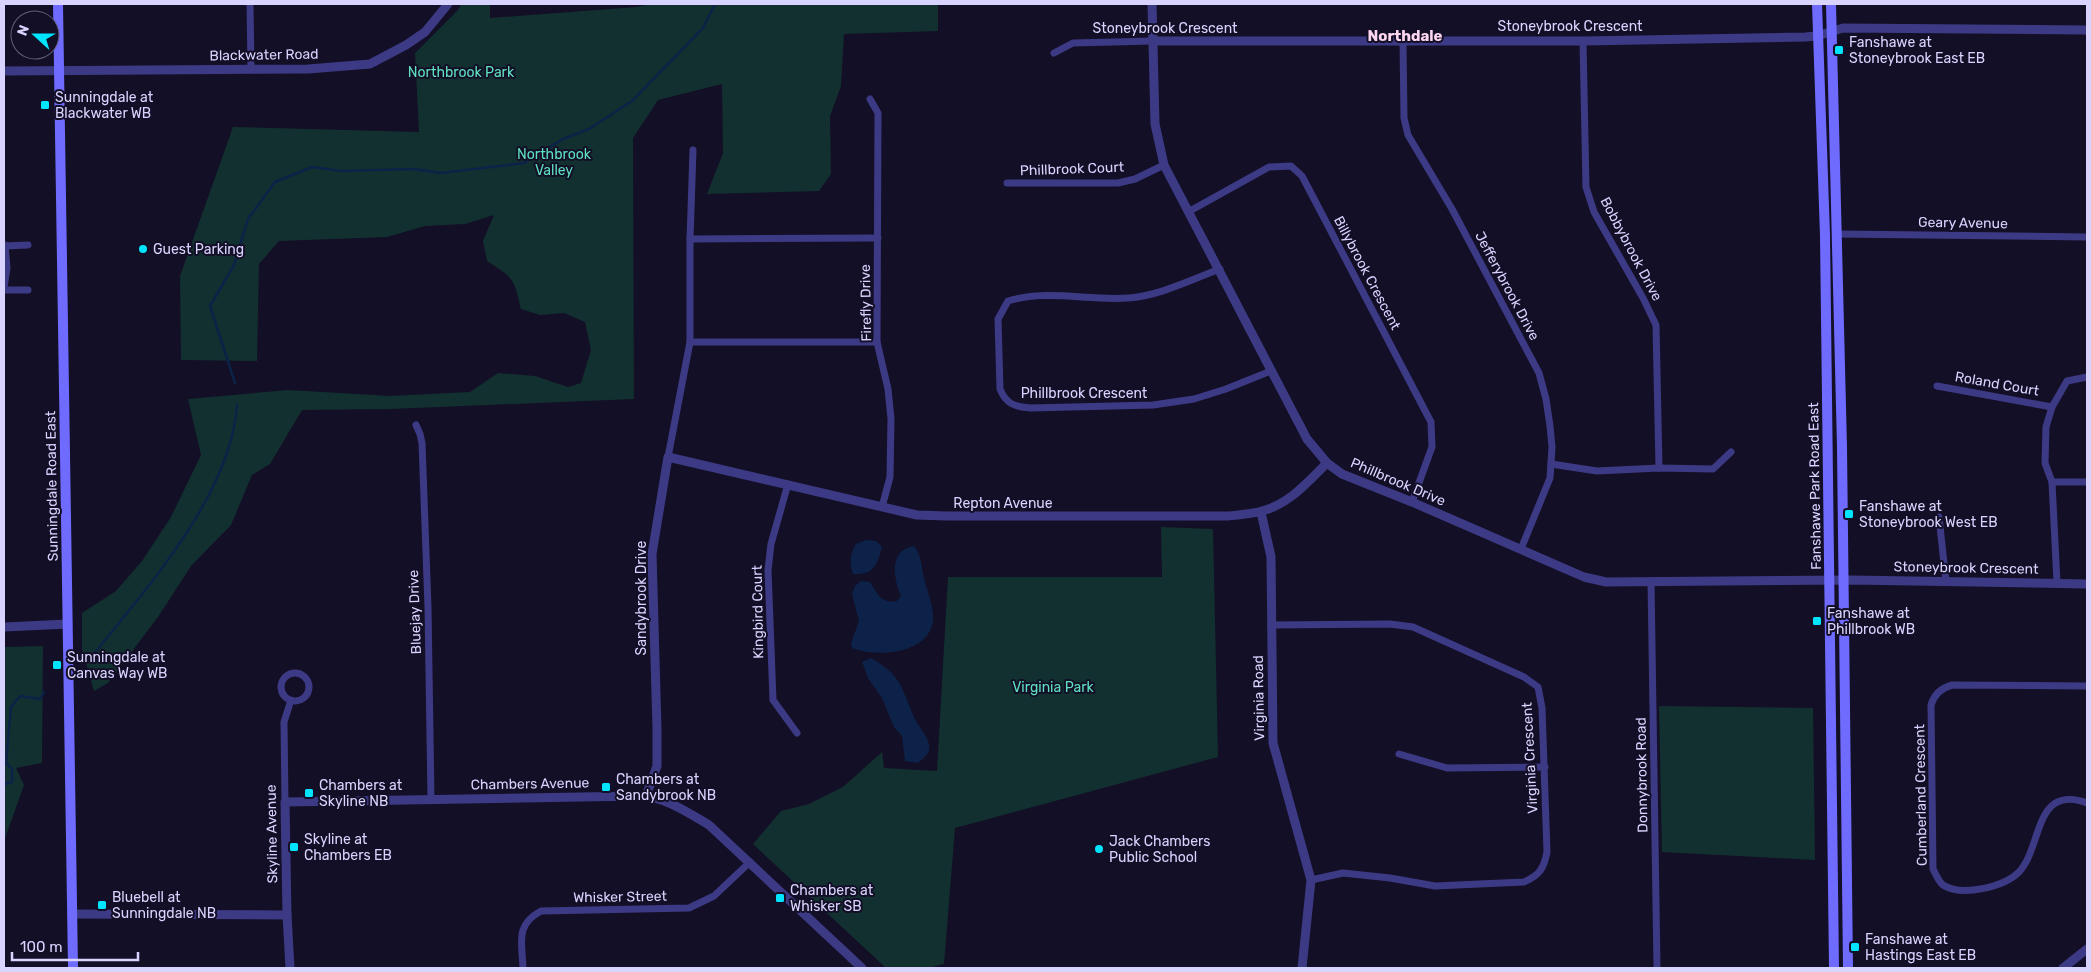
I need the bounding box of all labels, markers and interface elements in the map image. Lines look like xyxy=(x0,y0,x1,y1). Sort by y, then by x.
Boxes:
north arrow xyxy=(10,10,60,60)
street label: Stoneybrook Crescent xyxy=(1497,18,1643,35)
street label: Stoneybrook Crescent xyxy=(1092,20,1238,37)
text: N xyxy=(14,23,33,38)
district label: Northdale xyxy=(1367,27,1443,45)
place label: Fanshawe at Stoneybrook East EB xyxy=(1849,34,1985,67)
marker: Fanshawe at Stoneybrook East EB xyxy=(1833,44,1845,56)
street label: Blackwater Road xyxy=(209,46,319,64)
park label: Northbrook Park xyxy=(408,64,515,81)
place label: Sunningdale at Blackwater WB xyxy=(55,89,154,122)
marker: Sunningdale at Blackwater WB xyxy=(39,99,51,111)
park label: Northbrook Valley xyxy=(517,146,592,179)
street label: Phillbrook Court xyxy=(1020,159,1125,179)
street label: Bobbybrook Drive xyxy=(1596,194,1666,304)
street label: Billybrook Crescent xyxy=(1330,213,1404,333)
street label: Geary Avenue xyxy=(1918,214,2008,232)
street label: Jefferybrook Drive xyxy=(1471,229,1543,343)
place label: Guest Parking xyxy=(153,241,244,258)
marker: Guest Parking xyxy=(137,243,149,255)
street label: Firefly Drive xyxy=(857,264,875,342)
street label: Roland Court xyxy=(1954,368,2041,400)
street label: Phillbrook Crescent xyxy=(1021,385,1148,402)
street label: Fanshawe Park Road East xyxy=(1805,402,1825,570)
street label: Sunningdale Road East xyxy=(42,410,62,561)
street label: Phillbrook Drive xyxy=(1348,454,1448,510)
street label: Repton Avenue xyxy=(953,495,1053,512)
place label: Fanshawe at Stoneybrook West EB xyxy=(1859,498,1998,531)
marker: Fanshawe at Stoneybrook West EB xyxy=(1843,508,1855,520)
street label: Sandybrook Drive xyxy=(633,540,650,655)
street label: Stoneybrook Crescent xyxy=(1893,558,2039,578)
street label: Kingbird Court xyxy=(749,564,767,659)
street label: Bluejay Drive xyxy=(405,569,425,655)
place label: Fanshawe at Phillbrook WB xyxy=(1827,605,1915,638)
marker: Fanshawe at Phillbrook WB xyxy=(1811,615,1823,627)
place label: Sunningdale at Canvas Way WB xyxy=(67,649,167,682)
street label: Virginia Road xyxy=(1250,655,1268,741)
marker: Sunningdale at Canvas Way WB xyxy=(51,659,63,671)
park label: Virginia Park xyxy=(1012,679,1095,696)
street label: Virginia Crescent xyxy=(1519,701,1541,814)
street label: Donnybrook Road xyxy=(1632,717,1652,833)
street label: Cumberland Crescent xyxy=(1911,723,1931,866)
place label: Chambers at Sandybrook NB xyxy=(616,771,716,804)
street label: Chambers Avenue xyxy=(470,774,590,794)
place label: Chambers at Skyline NB xyxy=(319,777,403,810)
marker: Chambers at Sandybrook NB xyxy=(600,781,612,793)
street label: Skyline Avenue xyxy=(263,784,281,884)
marker: Chambers at Skyline NB xyxy=(303,787,315,799)
place label: Skyline at Chambers EB xyxy=(304,831,392,864)
place label: Jack Chambers Public School xyxy=(1109,833,1210,866)
marker: Skyline at Chambers EB xyxy=(288,841,300,853)
marker: Jack Chambers Public School xyxy=(1093,843,1105,855)
place label: Chambers at Whisker SB xyxy=(790,882,874,915)
street label: Whisker Street xyxy=(573,888,668,906)
place label: Bluebell at Sunningdale NB xyxy=(112,889,216,922)
marker: Chambers at Whisker SB xyxy=(774,892,786,904)
marker: Bluebell at Sunningdale NB xyxy=(96,899,108,911)
scale bar xyxy=(12,930,139,962)
place label: Fanshawe at Hastings East EB xyxy=(1865,931,1976,964)
text: 100 m xyxy=(20,938,62,956)
marker: Fanshawe at Hastings East EB xyxy=(1849,941,1861,953)

